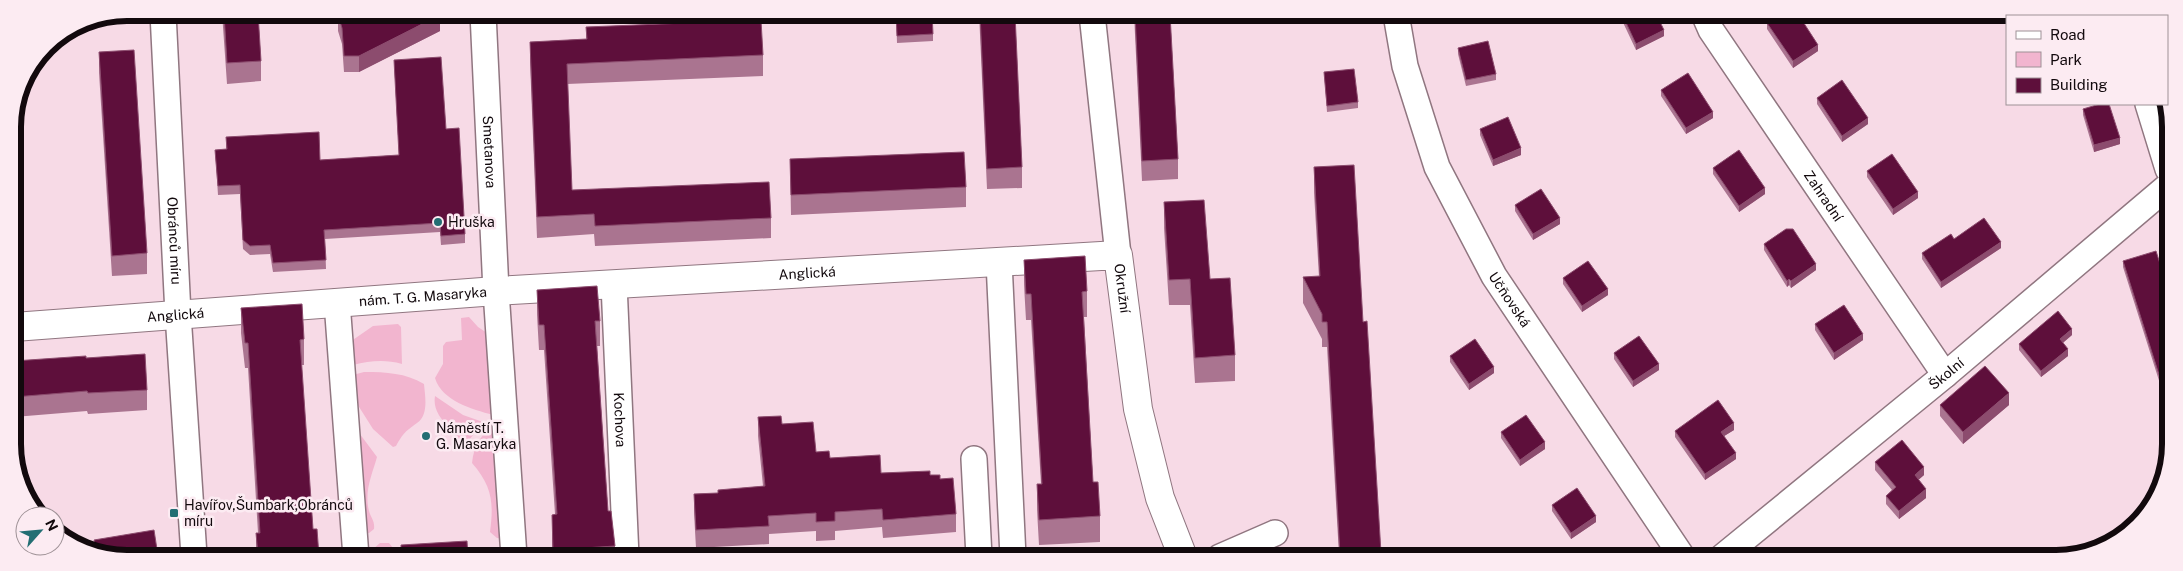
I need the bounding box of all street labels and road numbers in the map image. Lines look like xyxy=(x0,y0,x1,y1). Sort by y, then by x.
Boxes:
street label: Smetanova xyxy=(480,115,499,189)
street label: Zahradní xyxy=(1801,168,1847,225)
street label: Obránců míru xyxy=(164,196,185,285)
street label: Anglická xyxy=(778,263,836,283)
street label: Okružní xyxy=(1111,263,1134,315)
street label: Učňovská xyxy=(1486,269,1534,330)
street label: nám. T. G. Masaryka xyxy=(358,284,487,309)
street label: Anglická xyxy=(146,305,205,325)
street label: Školní xyxy=(1925,354,1967,393)
street label: Kochova xyxy=(611,392,629,448)

